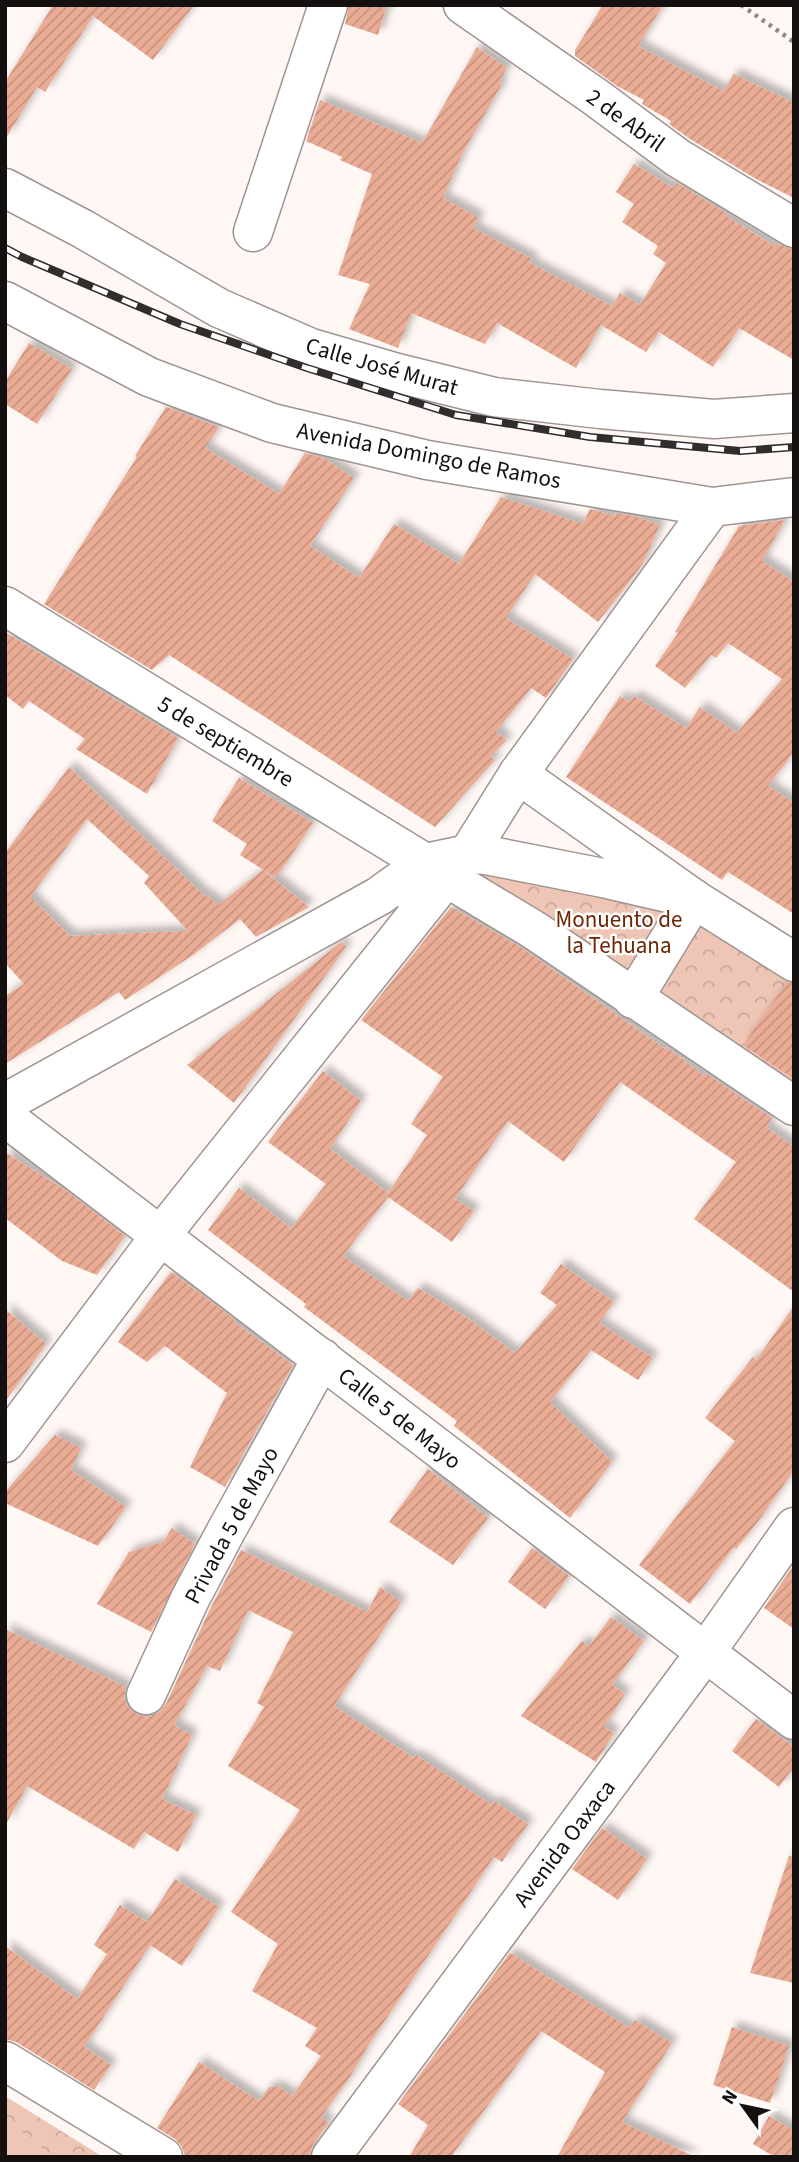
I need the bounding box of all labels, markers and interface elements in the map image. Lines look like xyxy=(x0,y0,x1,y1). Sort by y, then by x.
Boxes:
street label: 2 de Abril xyxy=(580,81,672,160)
street label: Calle José Murat xyxy=(302,329,462,404)
street label: Avenida Domingo de Ramos xyxy=(294,414,564,497)
street label: 5 de septiembre xyxy=(151,688,300,795)
park label: Monuento de la Tehuana xyxy=(556,903,682,962)
street label: Calle 5 de Mayo xyxy=(331,1360,468,1477)
street label: Privada 5 de Mayo xyxy=(176,1441,287,1610)
street label: Avenida Oaxaca xyxy=(506,1773,623,1914)
north arrow xyxy=(708,2071,778,2141)
text: N xyxy=(715,2085,745,2110)

